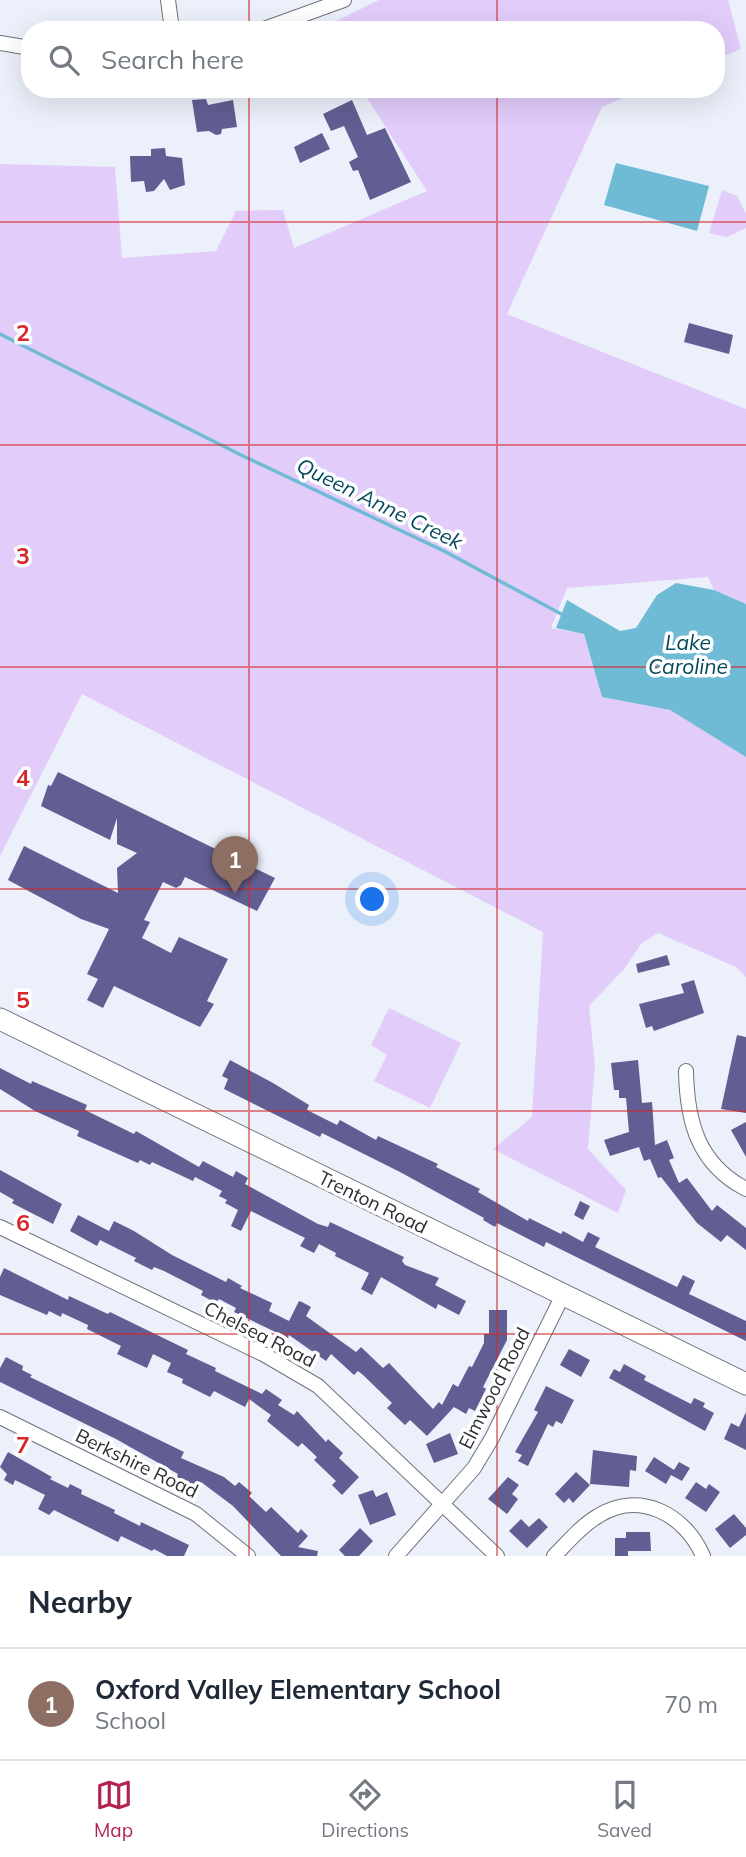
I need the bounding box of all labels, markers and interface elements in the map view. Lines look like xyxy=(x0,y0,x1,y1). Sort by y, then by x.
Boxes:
search box xyxy=(21,21,725,98)
icon: search xyxy=(45,41,83,79)
text: Search here xyxy=(101,43,244,76)
text: 2 xyxy=(16,318,30,347)
water label: Queen Anne Creek xyxy=(293,452,468,555)
text: 3 xyxy=(16,541,30,570)
water label: Lake Caroline xyxy=(648,629,728,679)
text: 4 xyxy=(16,763,30,792)
pin: 1 xyxy=(212,836,258,894)
your location xyxy=(355,882,389,916)
text: 5 xyxy=(16,985,30,1014)
street label: Trenton Road xyxy=(315,1165,431,1239)
text: 6 xyxy=(16,1208,30,1237)
street label: Chelsea Road xyxy=(200,1296,320,1372)
street label: Elmwood Road xyxy=(453,1323,535,1453)
street label: Berkshire Road xyxy=(72,1423,202,1503)
text: 7 xyxy=(16,1430,30,1459)
text: Nearby xyxy=(28,1583,132,1621)
text: Oxford Valley Elementary School xyxy=(95,1673,501,1706)
text: 1 xyxy=(44,1690,58,1719)
text: 70 m xyxy=(664,1690,718,1719)
text: School xyxy=(95,1706,166,1735)
tab: Map xyxy=(94,1776,133,1842)
tab: Directions xyxy=(321,1776,409,1842)
tab: Saved xyxy=(597,1776,652,1842)

